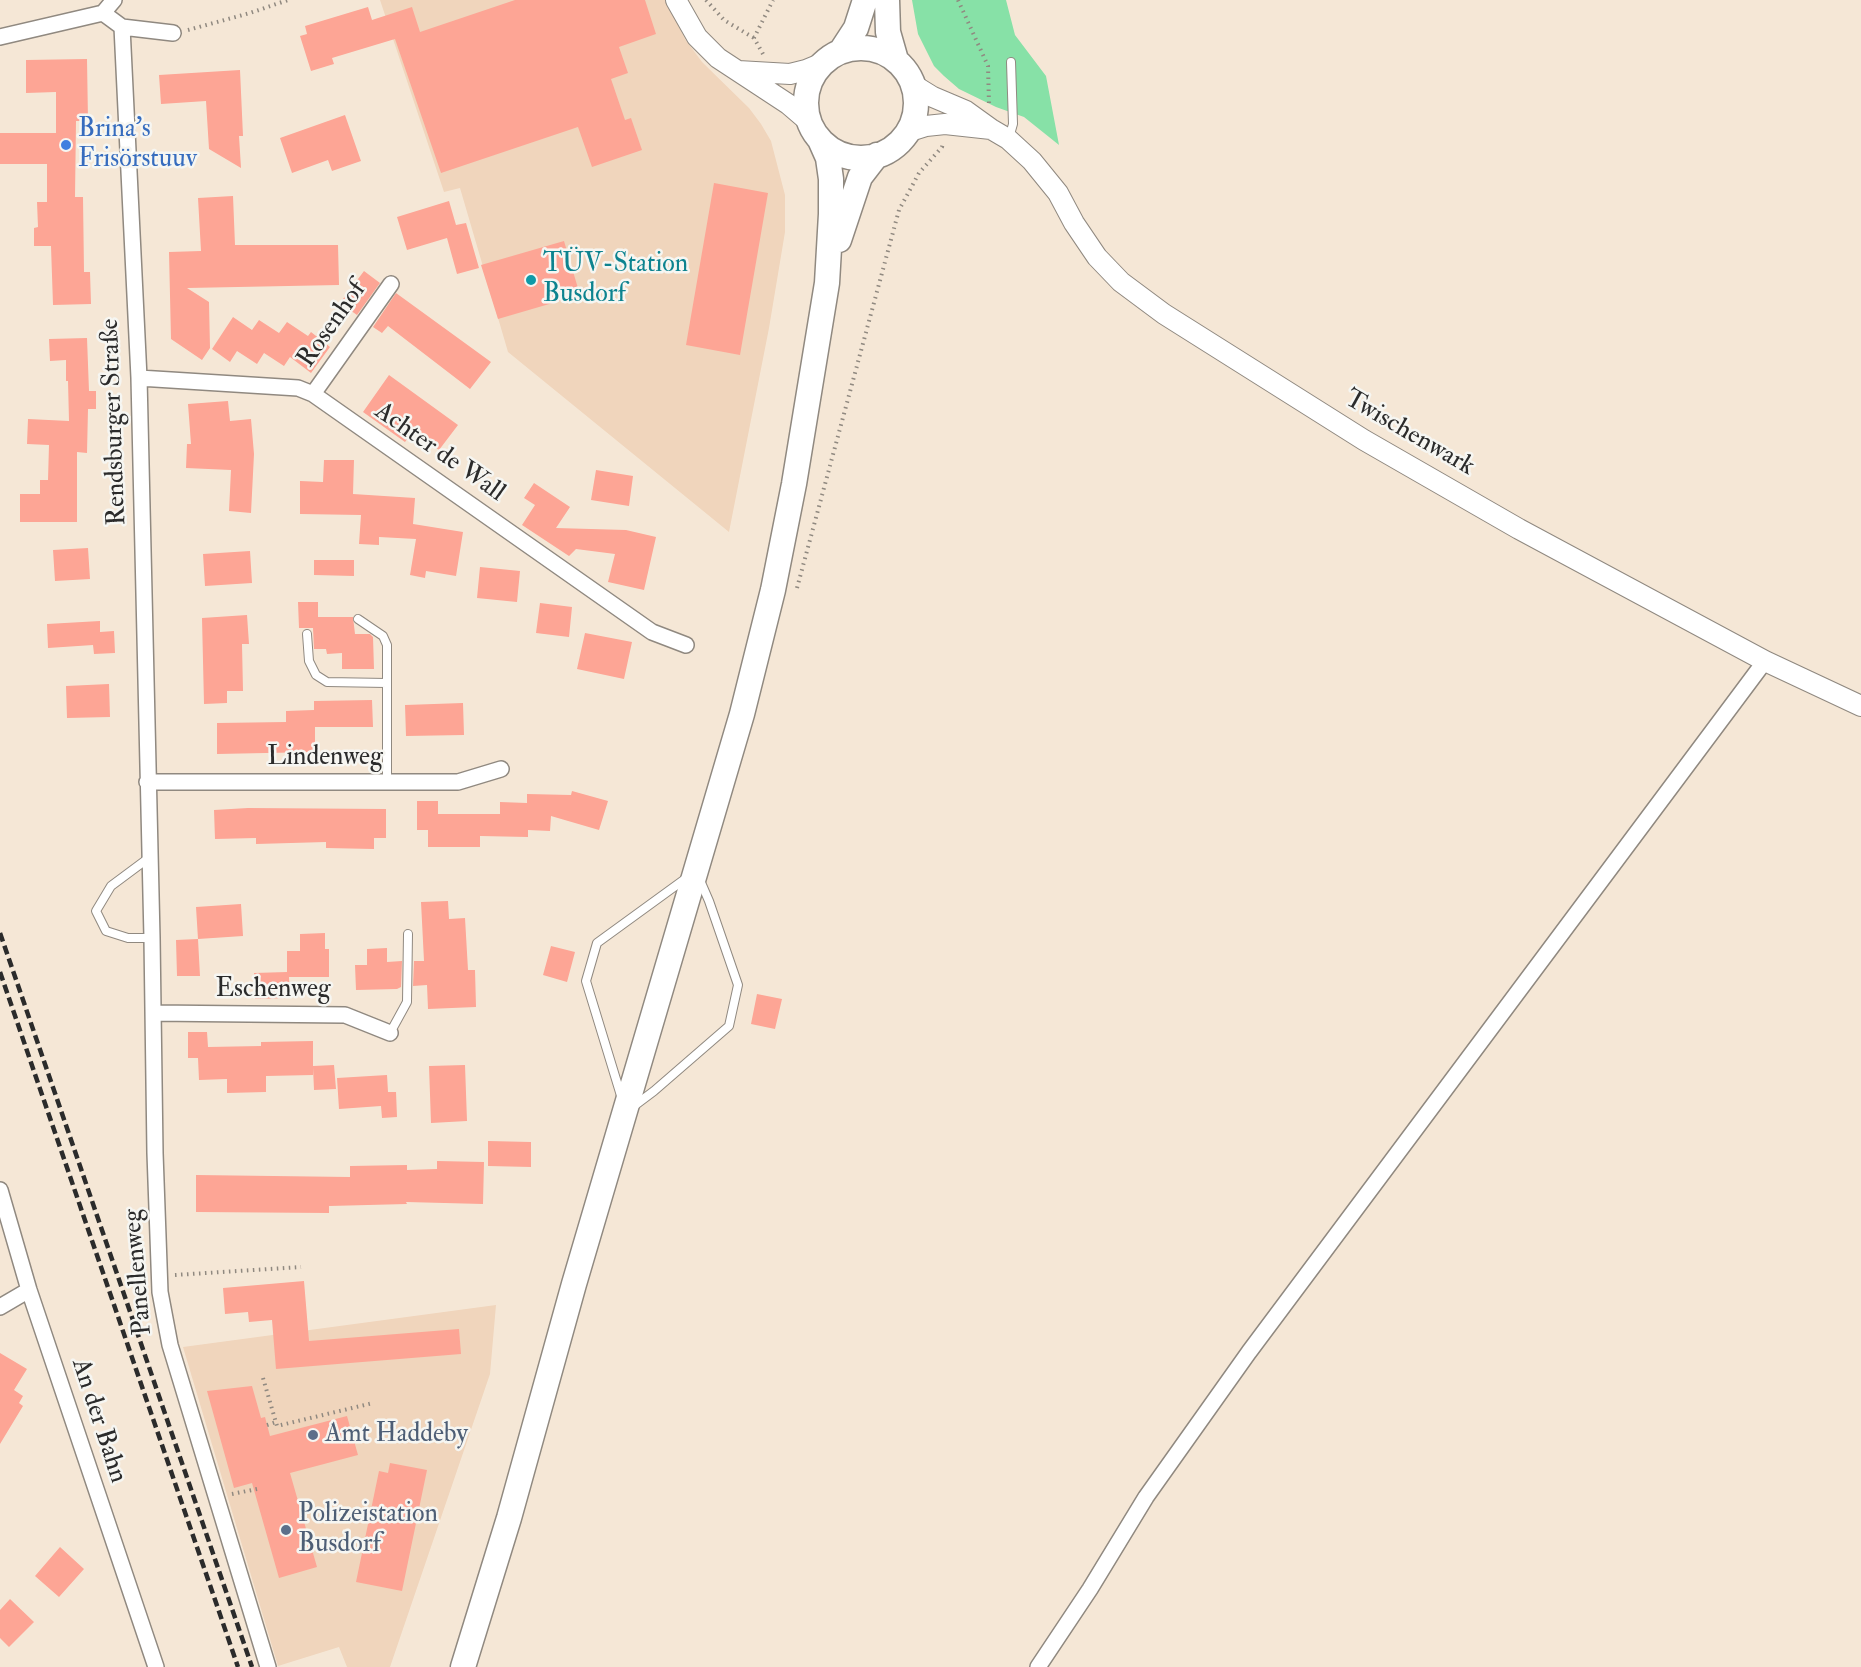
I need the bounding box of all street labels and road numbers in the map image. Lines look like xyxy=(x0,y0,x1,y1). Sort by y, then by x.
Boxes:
street label: Rosenhof xyxy=(292,276,374,374)
street label: Rendsburger Straße xyxy=(96,318,134,526)
street label: Twischenwark xyxy=(1338,384,1480,484)
street label: Achter de Wall xyxy=(368,397,510,509)
street label: Lindenweg xyxy=(267,742,383,774)
street label: Eschenweg xyxy=(215,974,331,1006)
street label: Panellenweg xyxy=(118,1208,160,1336)
street label: An der Bahn xyxy=(63,1355,133,1487)

